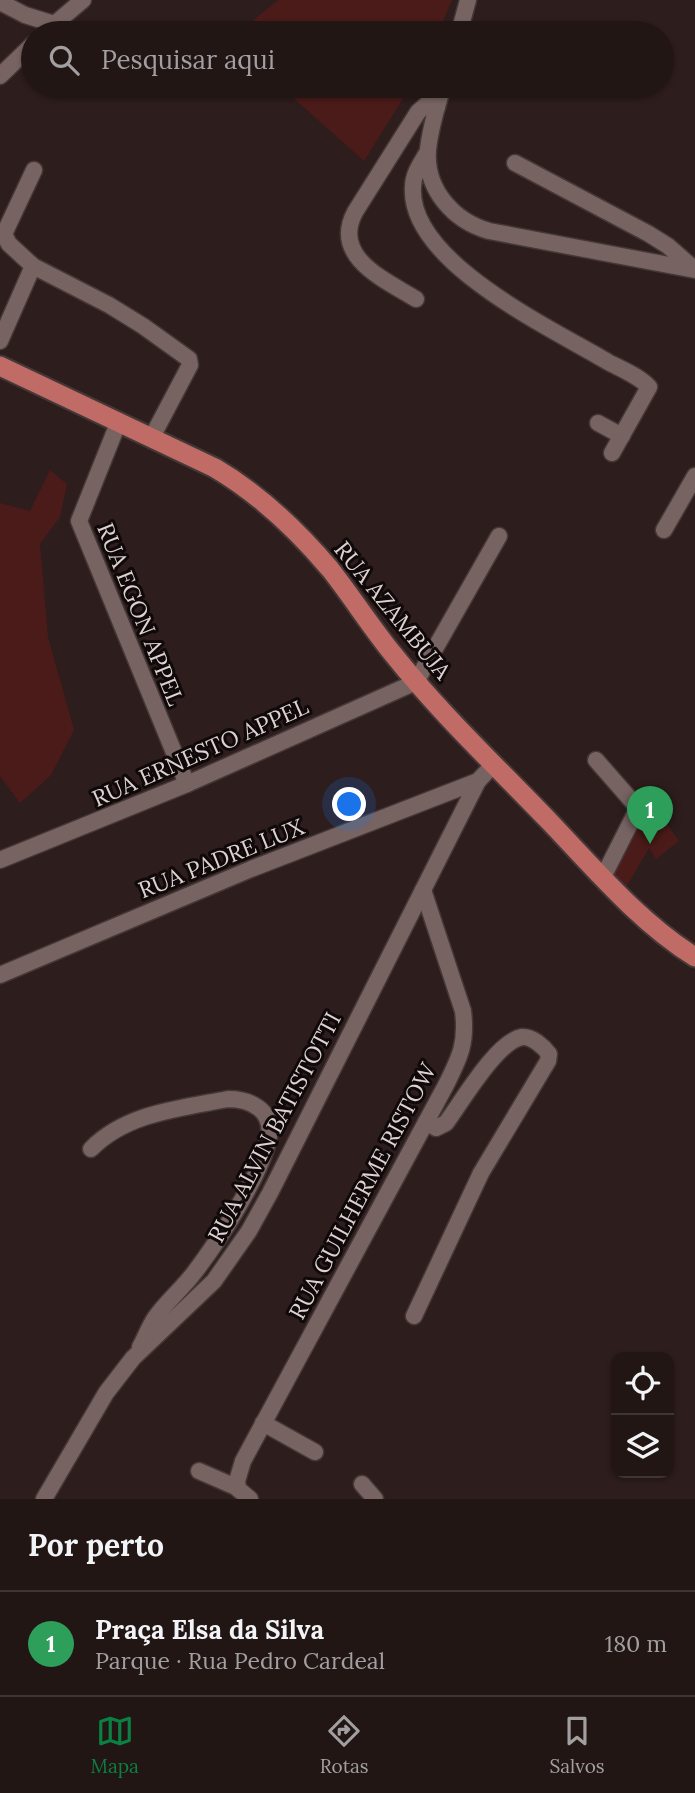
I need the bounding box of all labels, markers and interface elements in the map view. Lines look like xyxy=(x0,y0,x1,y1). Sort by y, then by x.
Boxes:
search box xyxy=(21,21,674,98)
icon: search xyxy=(45,41,83,79)
text: Pesquisar aqui xyxy=(101,43,275,76)
street label: RUA EGON APPEL xyxy=(91,518,191,710)
street label: RUA AZAMBUJA xyxy=(328,535,458,685)
street label: RUA ERNESTO APPEL xyxy=(87,691,313,813)
pin: 1 xyxy=(627,786,673,844)
your location xyxy=(332,787,366,821)
street label: RUA PADRE LUX xyxy=(134,811,309,904)
street label: RUA ALVIN BATISTOTTI xyxy=(201,1007,347,1247)
street label: RUA GUILHERME RISTOW xyxy=(282,1057,442,1324)
map controls xyxy=(611,1352,674,1478)
button: locate xyxy=(611,1352,674,1415)
button: layers xyxy=(611,1415,674,1478)
text: Por perto xyxy=(28,1526,164,1564)
text: Praça Elsa da Silva xyxy=(95,1613,324,1646)
text: 1 xyxy=(46,1629,56,1658)
text: 180 m xyxy=(605,1629,667,1658)
text: Parque · Rua Pedro Cardeal xyxy=(95,1646,385,1675)
tab: Mapa xyxy=(90,1712,139,1778)
tab: Rotas xyxy=(320,1712,369,1778)
tab: Salvos xyxy=(549,1712,605,1778)

